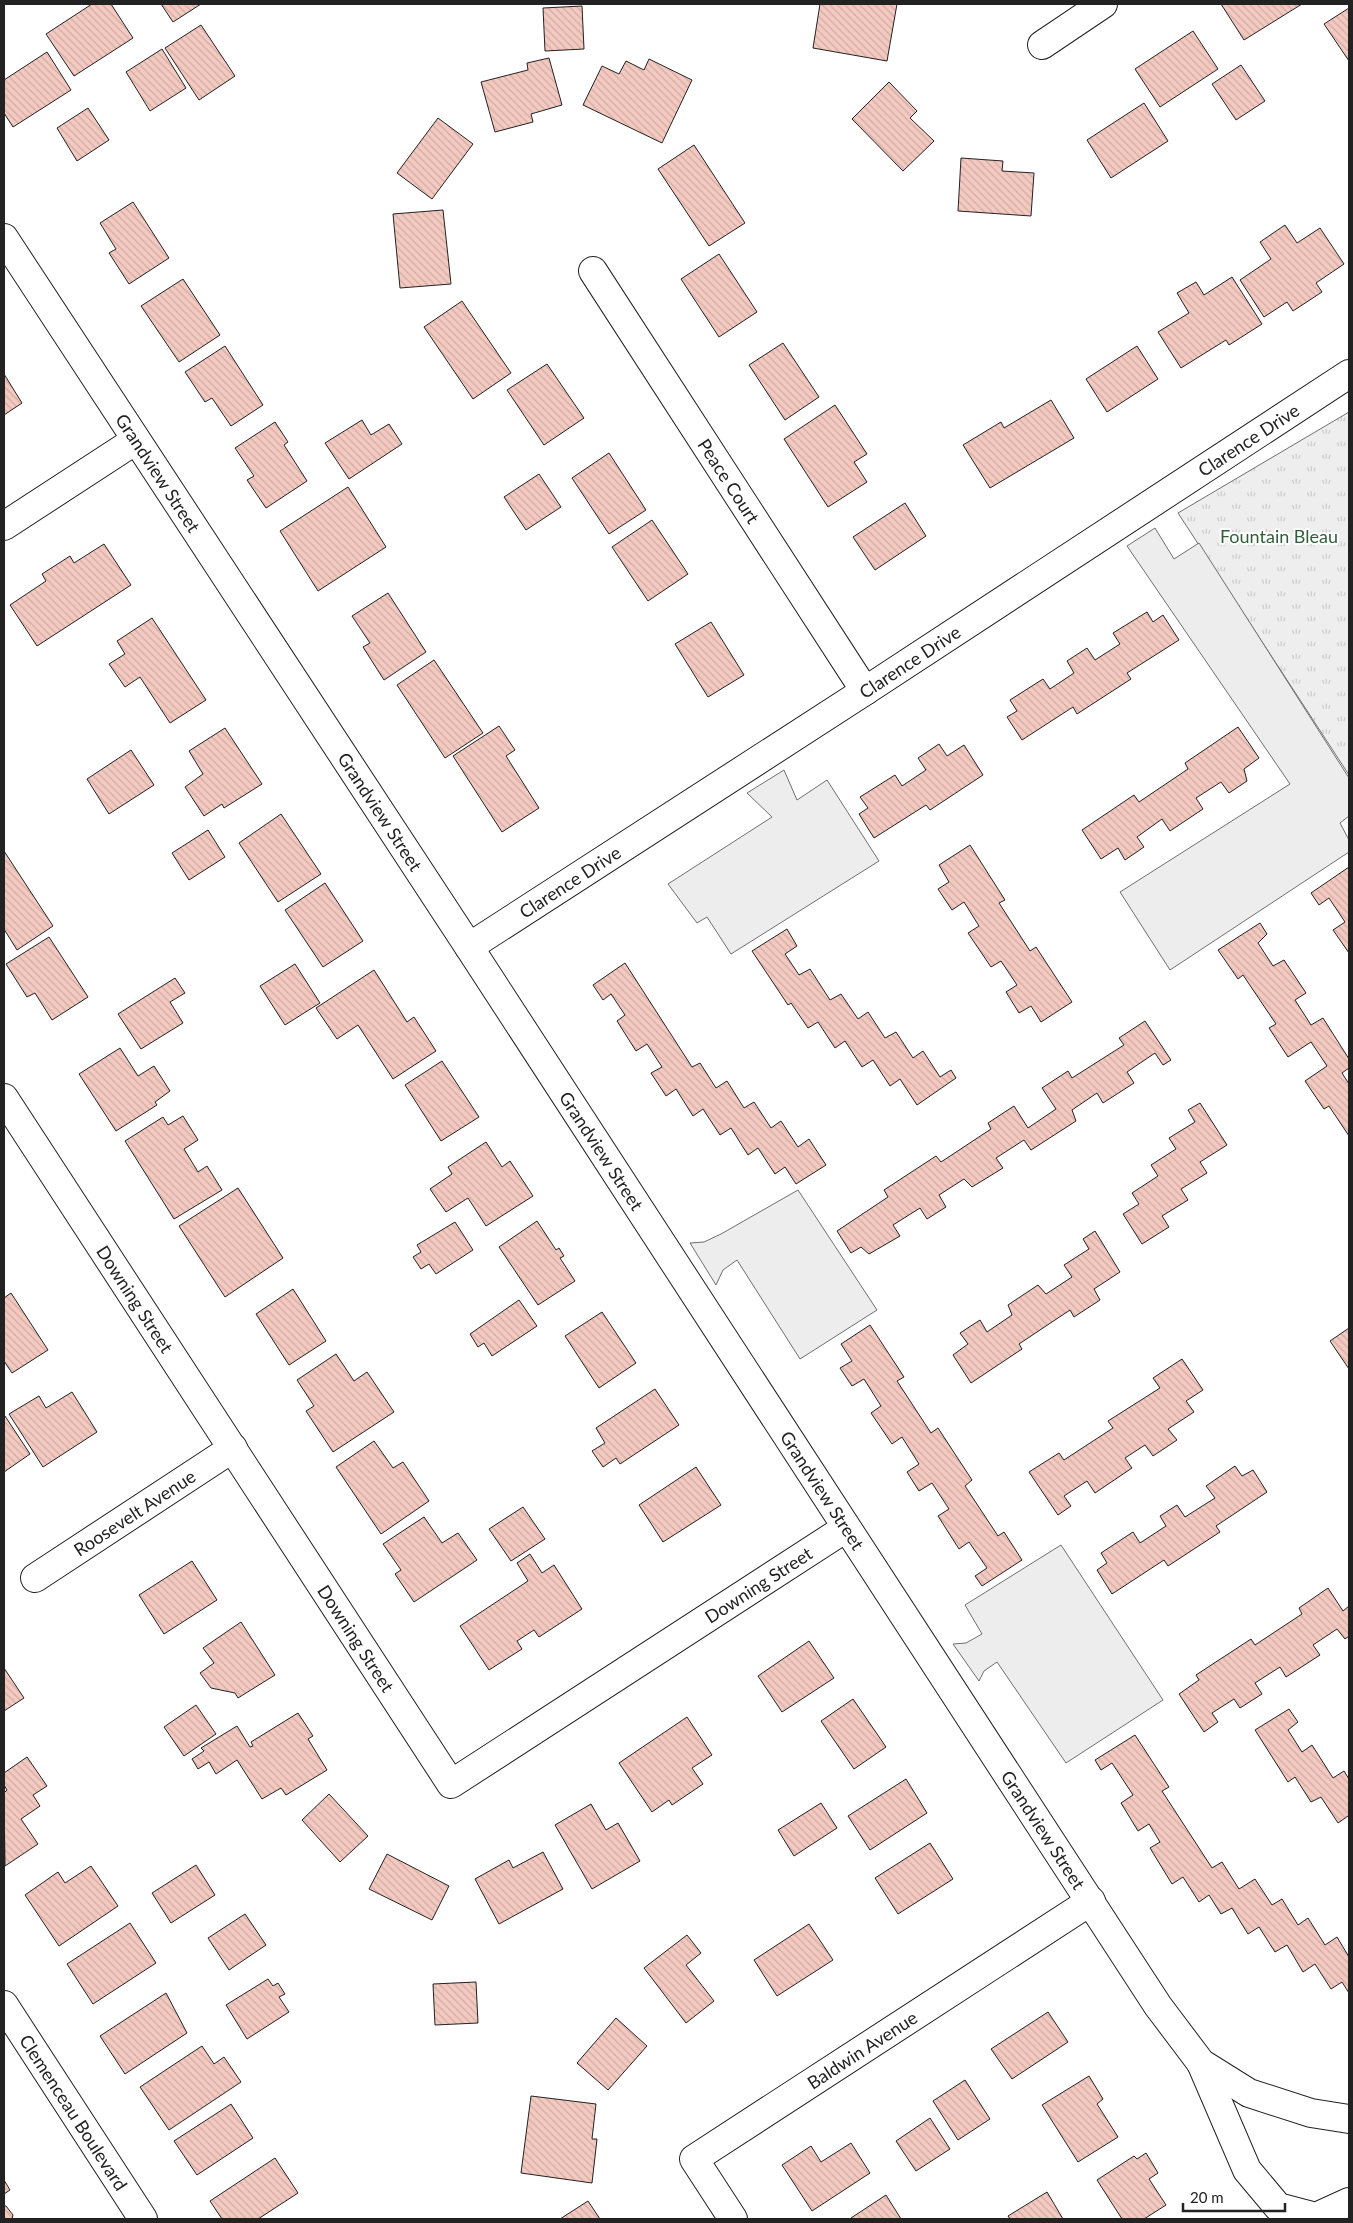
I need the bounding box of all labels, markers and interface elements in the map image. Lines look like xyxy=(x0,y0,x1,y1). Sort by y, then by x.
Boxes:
street label: Clarence Drive xyxy=(1194,399,1303,481)
street label: Grandview Street xyxy=(111,409,205,537)
street label: Peace Court xyxy=(693,434,765,528)
park label: Fountain Bleau xyxy=(1220,525,1338,547)
street label: Clarence Drive xyxy=(855,621,964,703)
street label: Grandview Street xyxy=(333,748,427,876)
street label: Clarence Drive xyxy=(515,841,625,923)
street label: Grandview Street xyxy=(555,1087,649,1215)
street label: Downing Street xyxy=(92,1241,178,1357)
street label: Grandview Street xyxy=(776,1427,869,1554)
street label: Roosevelt Avenue xyxy=(69,1465,200,1561)
street label: Downing Street xyxy=(700,1542,817,1628)
street label: Downing Street xyxy=(313,1581,399,1697)
street label: Grandview Street xyxy=(997,1766,1090,1894)
street label: Baldwin Avenue xyxy=(803,2006,921,2094)
street label: Clemenceau Boulevard xyxy=(15,2030,132,2194)
scale bar xyxy=(1183,2180,1286,2212)
text: 20 m xyxy=(1190,2188,1224,2206)

